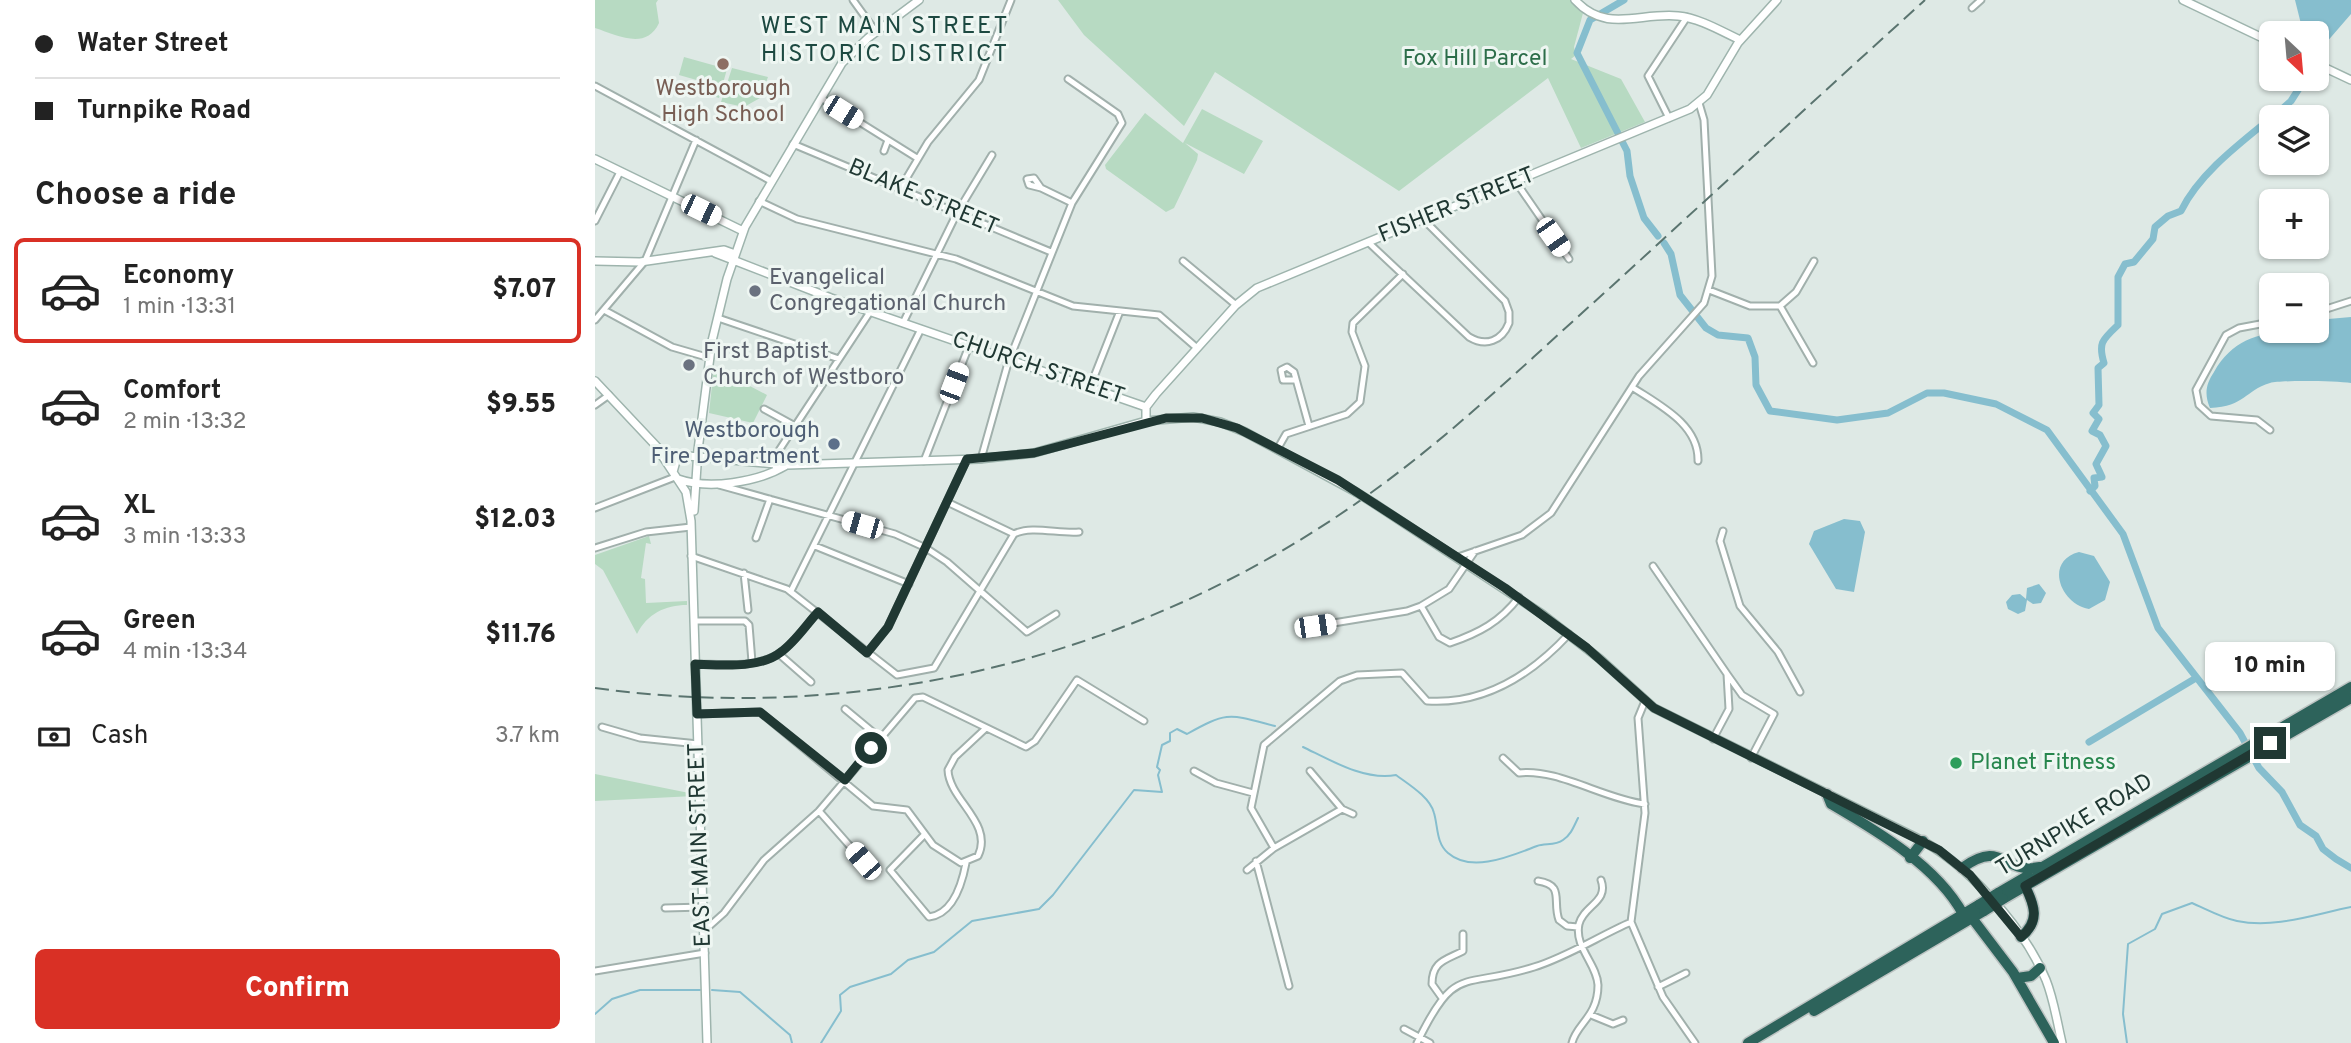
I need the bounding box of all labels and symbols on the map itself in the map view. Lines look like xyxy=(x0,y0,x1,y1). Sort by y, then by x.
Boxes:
district label: WEST MAIN STREET HISTORIC DISTRICT xyxy=(761,12,1009,70)
north arrow xyxy=(2259,21,2329,91)
park label: Fox Hill Parcel xyxy=(1402,45,1548,74)
marker: Westborough High School xyxy=(715,56,731,72)
place label: Westborough High School xyxy=(655,75,791,130)
car xyxy=(820,92,867,132)
street label: BLAKE STREET xyxy=(843,153,1003,243)
street label: FISHER STREET xyxy=(1374,161,1540,251)
car xyxy=(678,191,725,229)
car xyxy=(1533,214,1574,260)
place label: Evangelical Congregational Church xyxy=(769,264,1006,319)
marker: Evangelical Congregational Church xyxy=(747,283,763,299)
street label: CHURCH STREET xyxy=(948,326,1128,412)
place label: First Baptist Church of Westboro xyxy=(703,338,904,393)
marker: First Baptist Church of Westboro xyxy=(681,357,697,373)
car xyxy=(937,360,972,406)
place label: Westborough Fire Department xyxy=(651,417,820,472)
marker: Westborough Fire Department xyxy=(826,436,842,452)
car xyxy=(839,509,886,541)
car xyxy=(1293,613,1338,639)
callout: 10 min xyxy=(2205,642,2335,690)
route end xyxy=(2254,727,2286,759)
route start xyxy=(855,732,887,764)
street label: EAST MAIN STREET xyxy=(683,742,719,948)
place label: Planet Fitness xyxy=(1970,749,2116,778)
marker: Planet Fitness xyxy=(1948,755,1964,771)
street label: TURNPIKE ROAD xyxy=(1991,768,2159,884)
car xyxy=(842,838,885,884)

